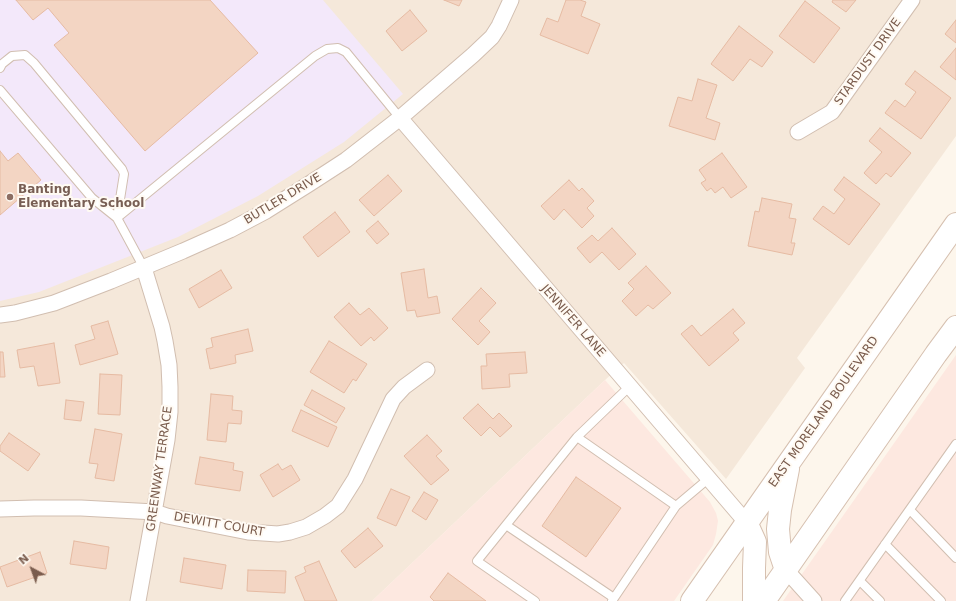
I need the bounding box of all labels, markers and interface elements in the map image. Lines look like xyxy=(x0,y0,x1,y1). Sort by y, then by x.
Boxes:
street label: STARDUST DRIVE xyxy=(832,16,904,108)
street label: BUTLER DRIVE xyxy=(242,170,324,228)
place label: Banting Elementary School xyxy=(18,183,144,211)
marker: Banting Elementary School xyxy=(5,192,15,202)
street label: JENNIFER LANE xyxy=(538,282,608,360)
street label: EAST MORELAND BOULEVARD xyxy=(766,334,882,490)
street label: GREENWAY TERRACE xyxy=(144,405,176,533)
street label: DEWITT COURT xyxy=(173,510,265,540)
north arrow xyxy=(12,549,52,589)
text: N xyxy=(16,552,32,567)

